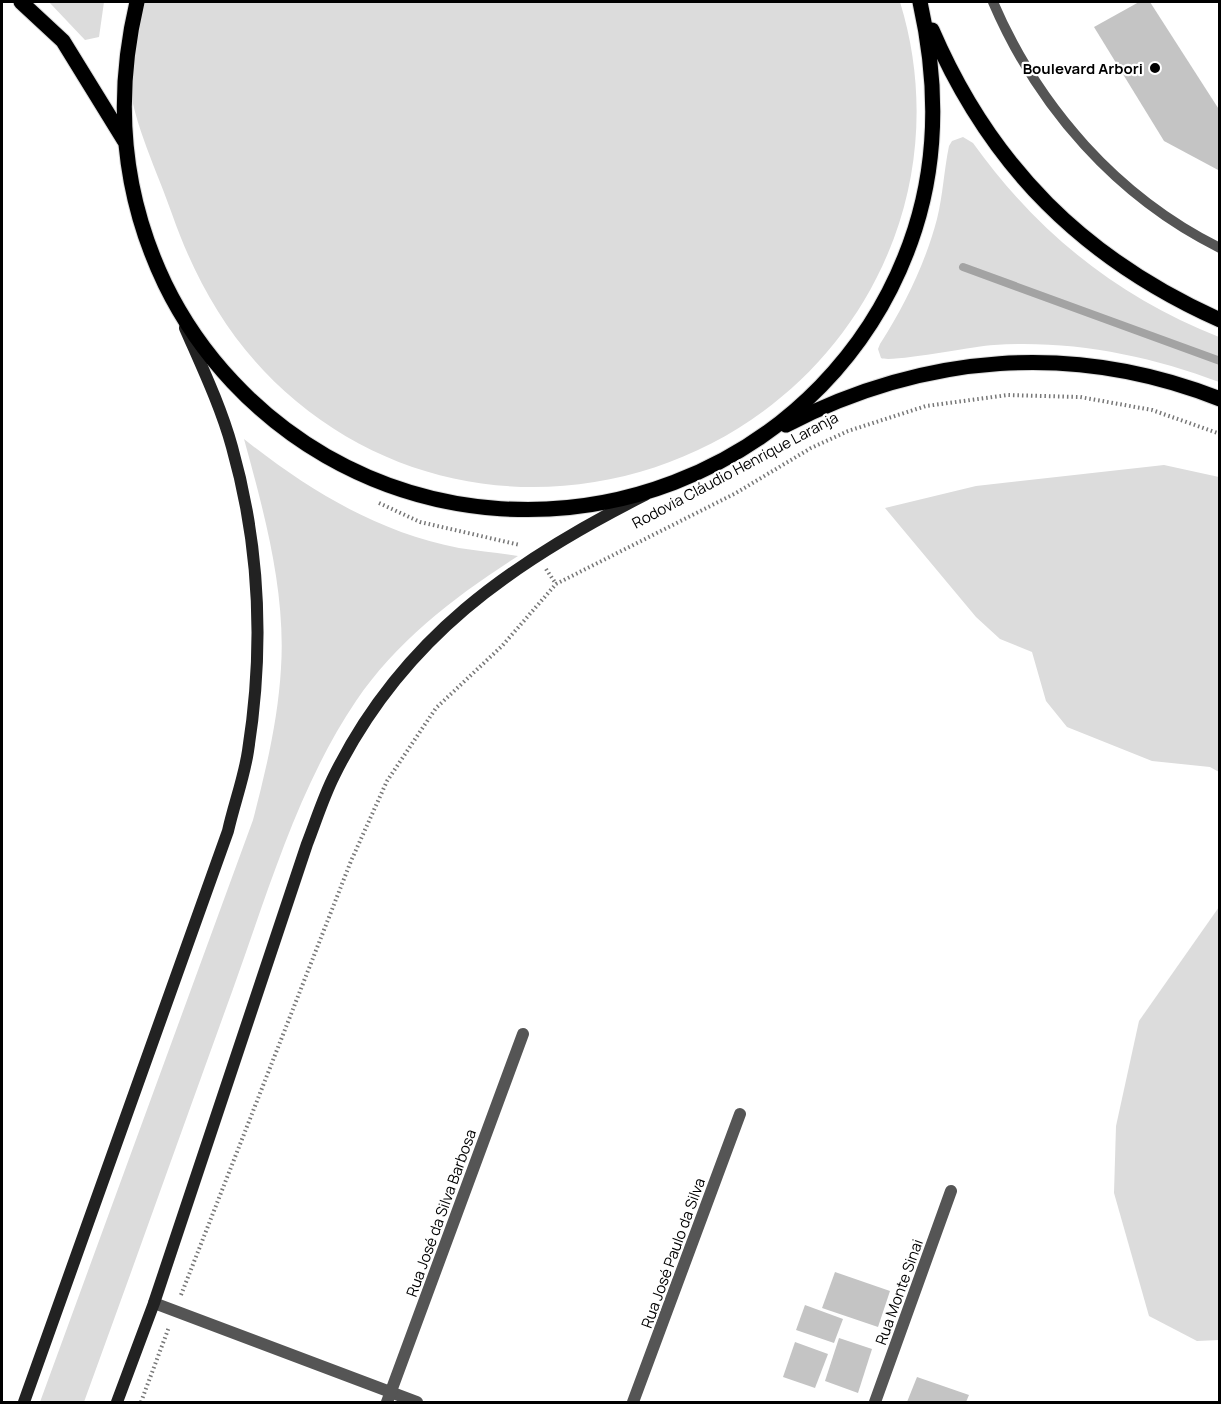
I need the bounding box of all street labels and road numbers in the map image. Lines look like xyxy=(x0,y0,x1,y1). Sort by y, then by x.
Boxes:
street label: Rodovia Cláudio Henrique Laranja xyxy=(628,407,842,533)
street label: Rua José da Silva Barbosa xyxy=(401,1126,481,1300)
street label: Rua José Paulo da Silva xyxy=(636,1175,710,1331)
street label: Rua Monte Sinai xyxy=(870,1236,928,1348)

